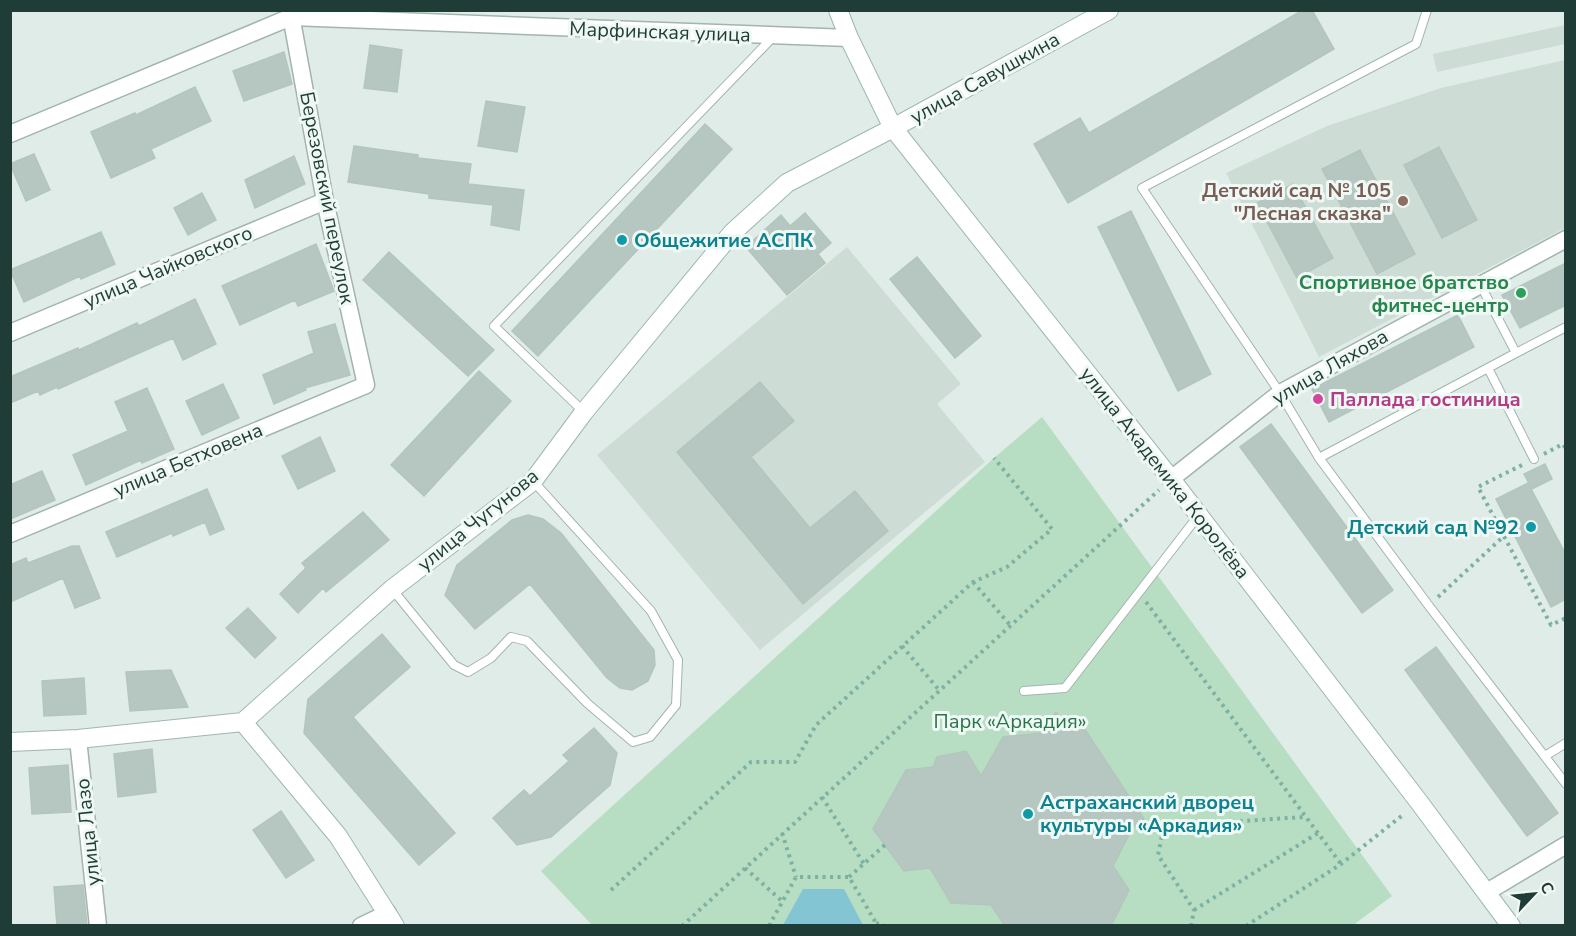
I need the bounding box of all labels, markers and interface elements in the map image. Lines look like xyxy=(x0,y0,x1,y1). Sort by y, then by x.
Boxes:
street label: Марфинская улица xyxy=(569,15,751,49)
street label: улица Савушкина xyxy=(905,26,1065,130)
street label: Березовский переулок xyxy=(293,90,361,307)
place label: Детский сад № 105 "Лесная сказка" xyxy=(1202,177,1391,227)
marker: Детский сад № 105 "Лесная сказка" xyxy=(1396,194,1410,208)
street label: улица Чайковского xyxy=(79,219,257,315)
place label: Общежитие АСПК xyxy=(634,227,814,254)
marker: Общежитие АСПК xyxy=(615,233,629,247)
place label: Спортивное братство фитнес-центр xyxy=(1299,269,1509,319)
marker: Спортивное братство фитнес-центр xyxy=(1514,286,1528,300)
street label: улица Ляхова xyxy=(1267,323,1393,411)
street label: улица Академика Королёва xyxy=(1074,362,1256,584)
place label: Паллада гостиница xyxy=(1330,386,1521,413)
marker: Паллада гостиница xyxy=(1311,392,1325,406)
street label: улица Бетховена xyxy=(109,416,267,504)
street label: улица Чугунова xyxy=(412,463,544,577)
place label: Детский сад №92 xyxy=(1347,514,1519,541)
marker: Детский сад №92 xyxy=(1524,520,1538,534)
park label: Парк «Аркадия» xyxy=(934,708,1086,735)
street label: улица Лазо xyxy=(69,777,107,887)
place label: Астраханский дворец культуры «Аркадия» xyxy=(1040,789,1254,839)
marker: Астраханский дворец культуры «Аркадия» xyxy=(1021,807,1035,821)
north arrow xyxy=(1504,864,1564,924)
text: С xyxy=(1534,878,1559,898)

